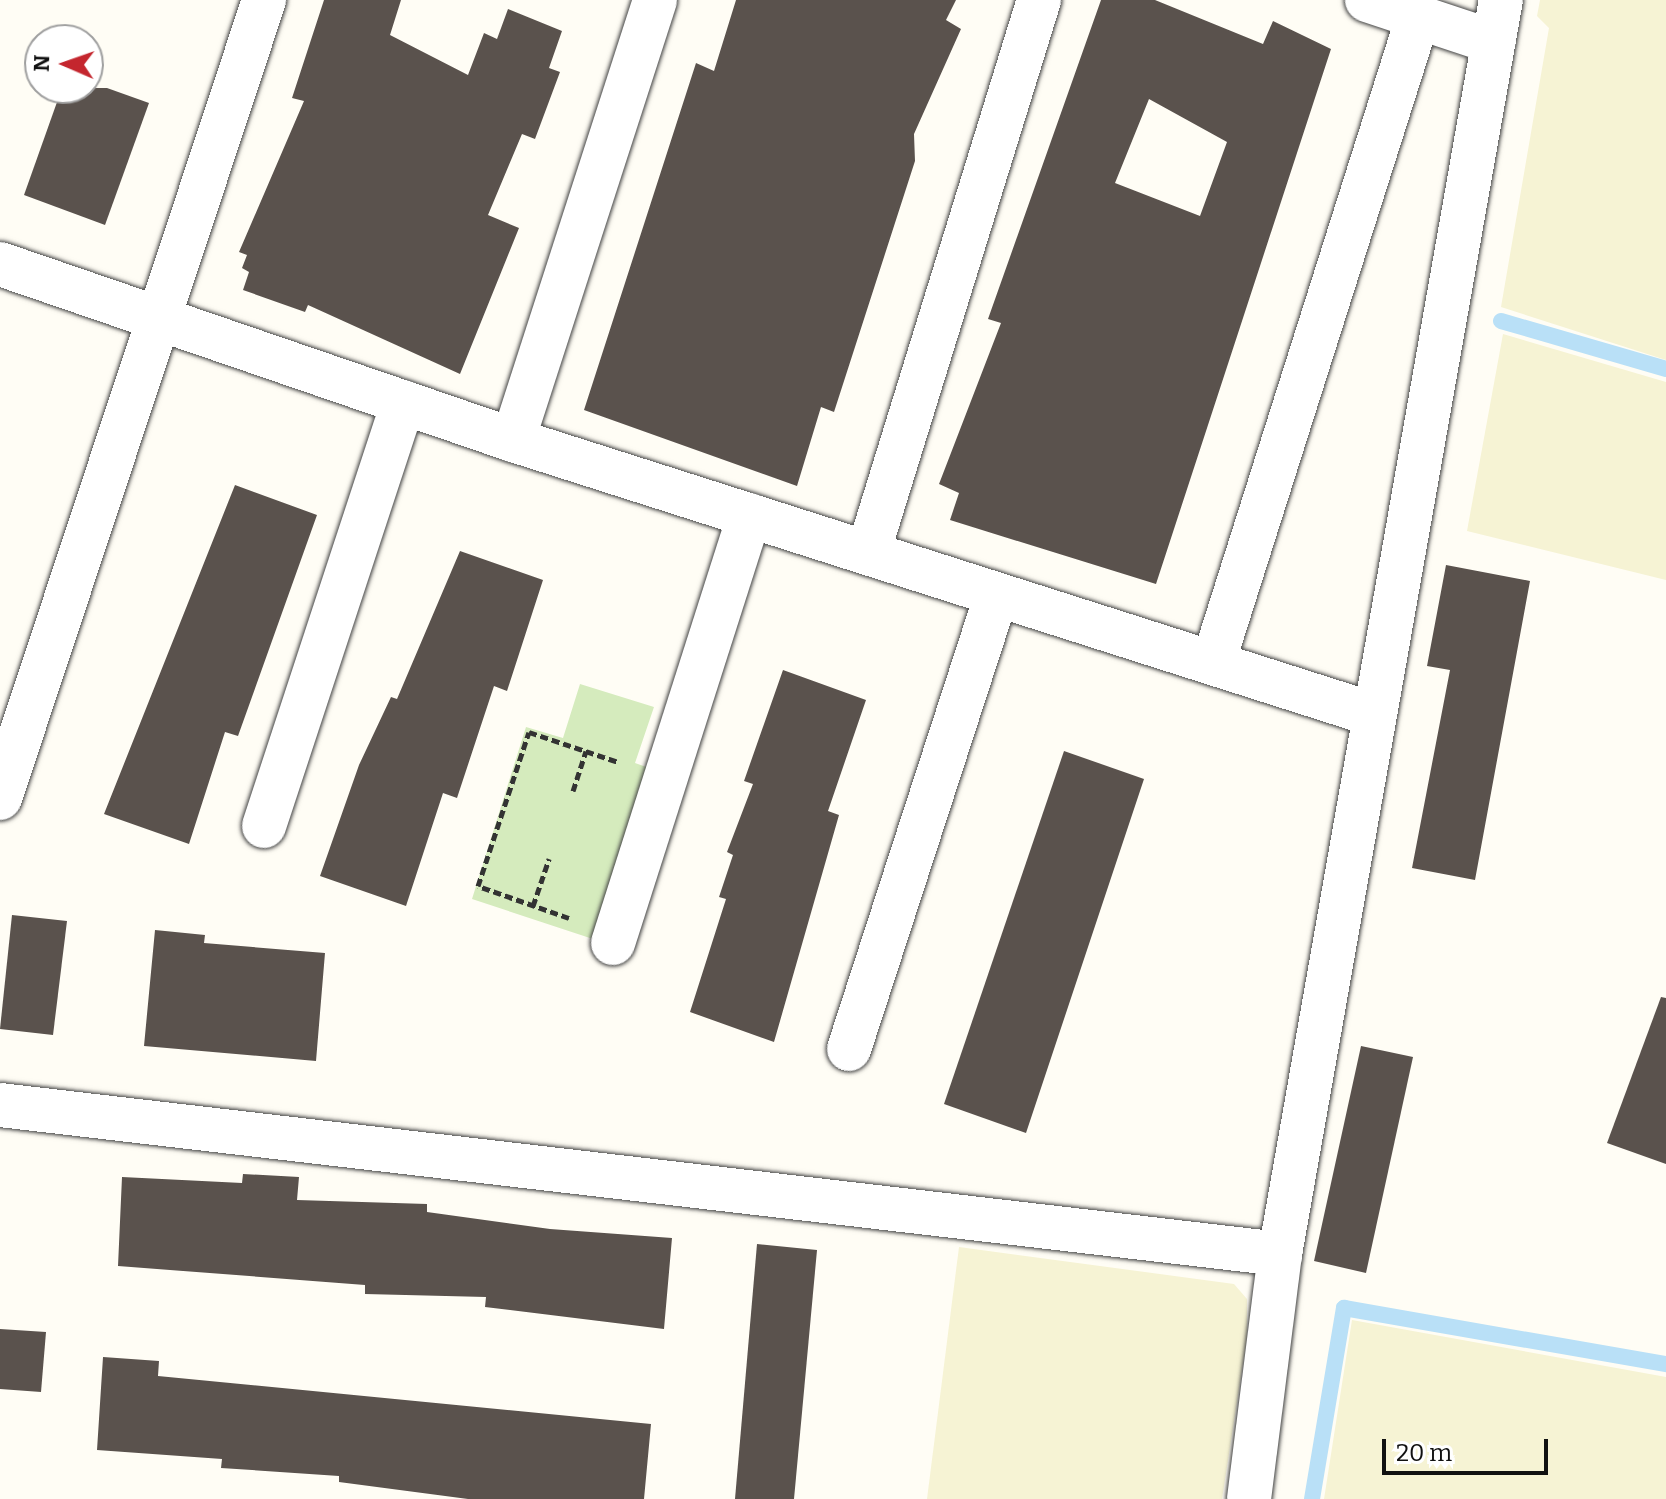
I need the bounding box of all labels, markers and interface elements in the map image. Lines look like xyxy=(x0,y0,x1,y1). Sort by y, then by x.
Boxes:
north arrow xyxy=(24,24,104,104)
text: N xyxy=(28,54,55,72)
scale bar xyxy=(1386,1423,1552,1473)
text: 20 m xyxy=(1396,1439,1452,1467)

